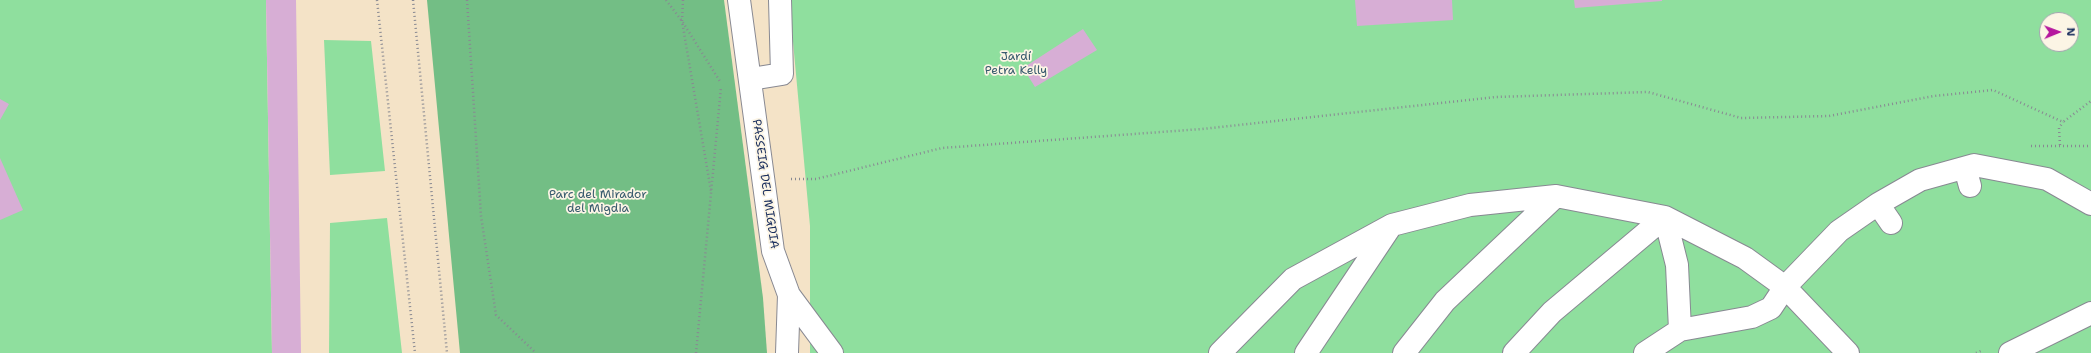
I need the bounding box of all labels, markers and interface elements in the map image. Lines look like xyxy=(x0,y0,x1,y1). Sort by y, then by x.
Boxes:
north arrow xyxy=(2039,12,2079,52)
text: N xyxy=(2063,27,2078,36)
park label: Jardí Petra Kelly xyxy=(985,50,1047,78)
street label: PASSEIG DEL MIGDIA xyxy=(749,118,781,250)
park label: Parc del Mirador del Migdia xyxy=(549,188,647,216)

